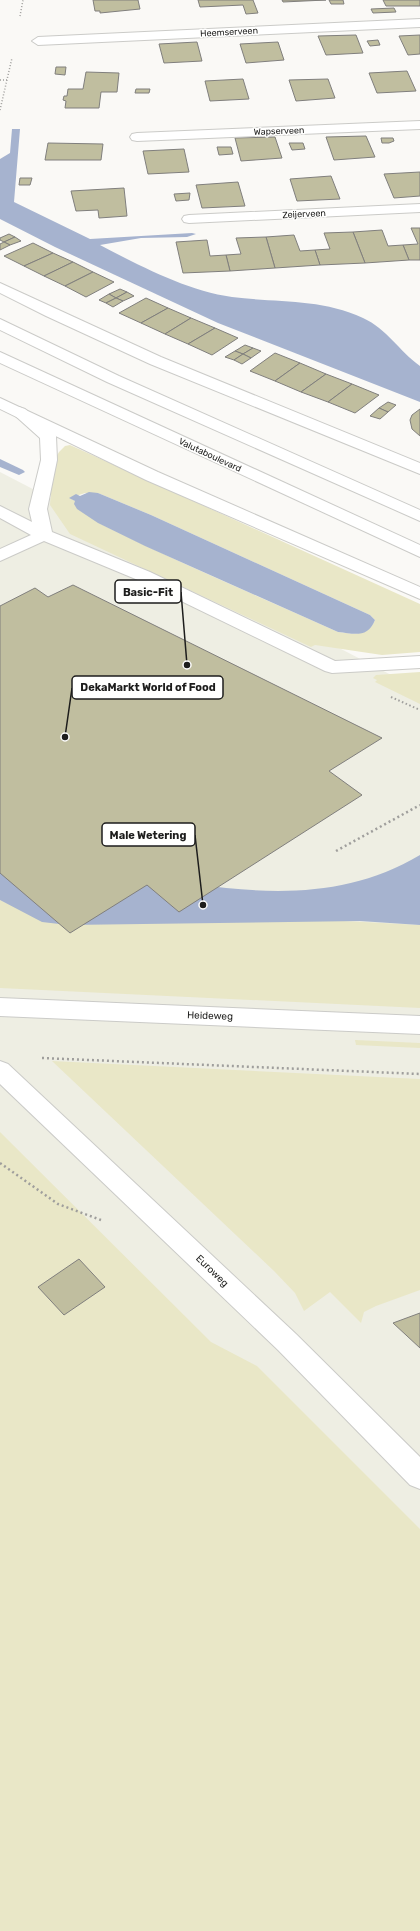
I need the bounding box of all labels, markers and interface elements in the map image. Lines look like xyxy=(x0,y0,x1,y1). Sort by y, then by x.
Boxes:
street label: Heemserveen xyxy=(200,25,258,39)
street label: Wapserveen xyxy=(253,125,305,137)
street label: Zeijerveen xyxy=(282,208,326,220)
street label: Valutaboulevard xyxy=(177,436,243,474)
callout: Basic-Fit xyxy=(115,580,181,603)
text: Basic-Fit xyxy=(123,586,173,599)
callout: DekaMarkt World of Food xyxy=(72,676,223,699)
text: DekaMarkt World of Food xyxy=(80,681,216,694)
callout: Male Wetering xyxy=(102,823,195,846)
text: Male Wetering xyxy=(110,829,186,842)
street label: Heideweg xyxy=(187,1009,233,1023)
street label: Euroweg xyxy=(193,1253,231,1290)

